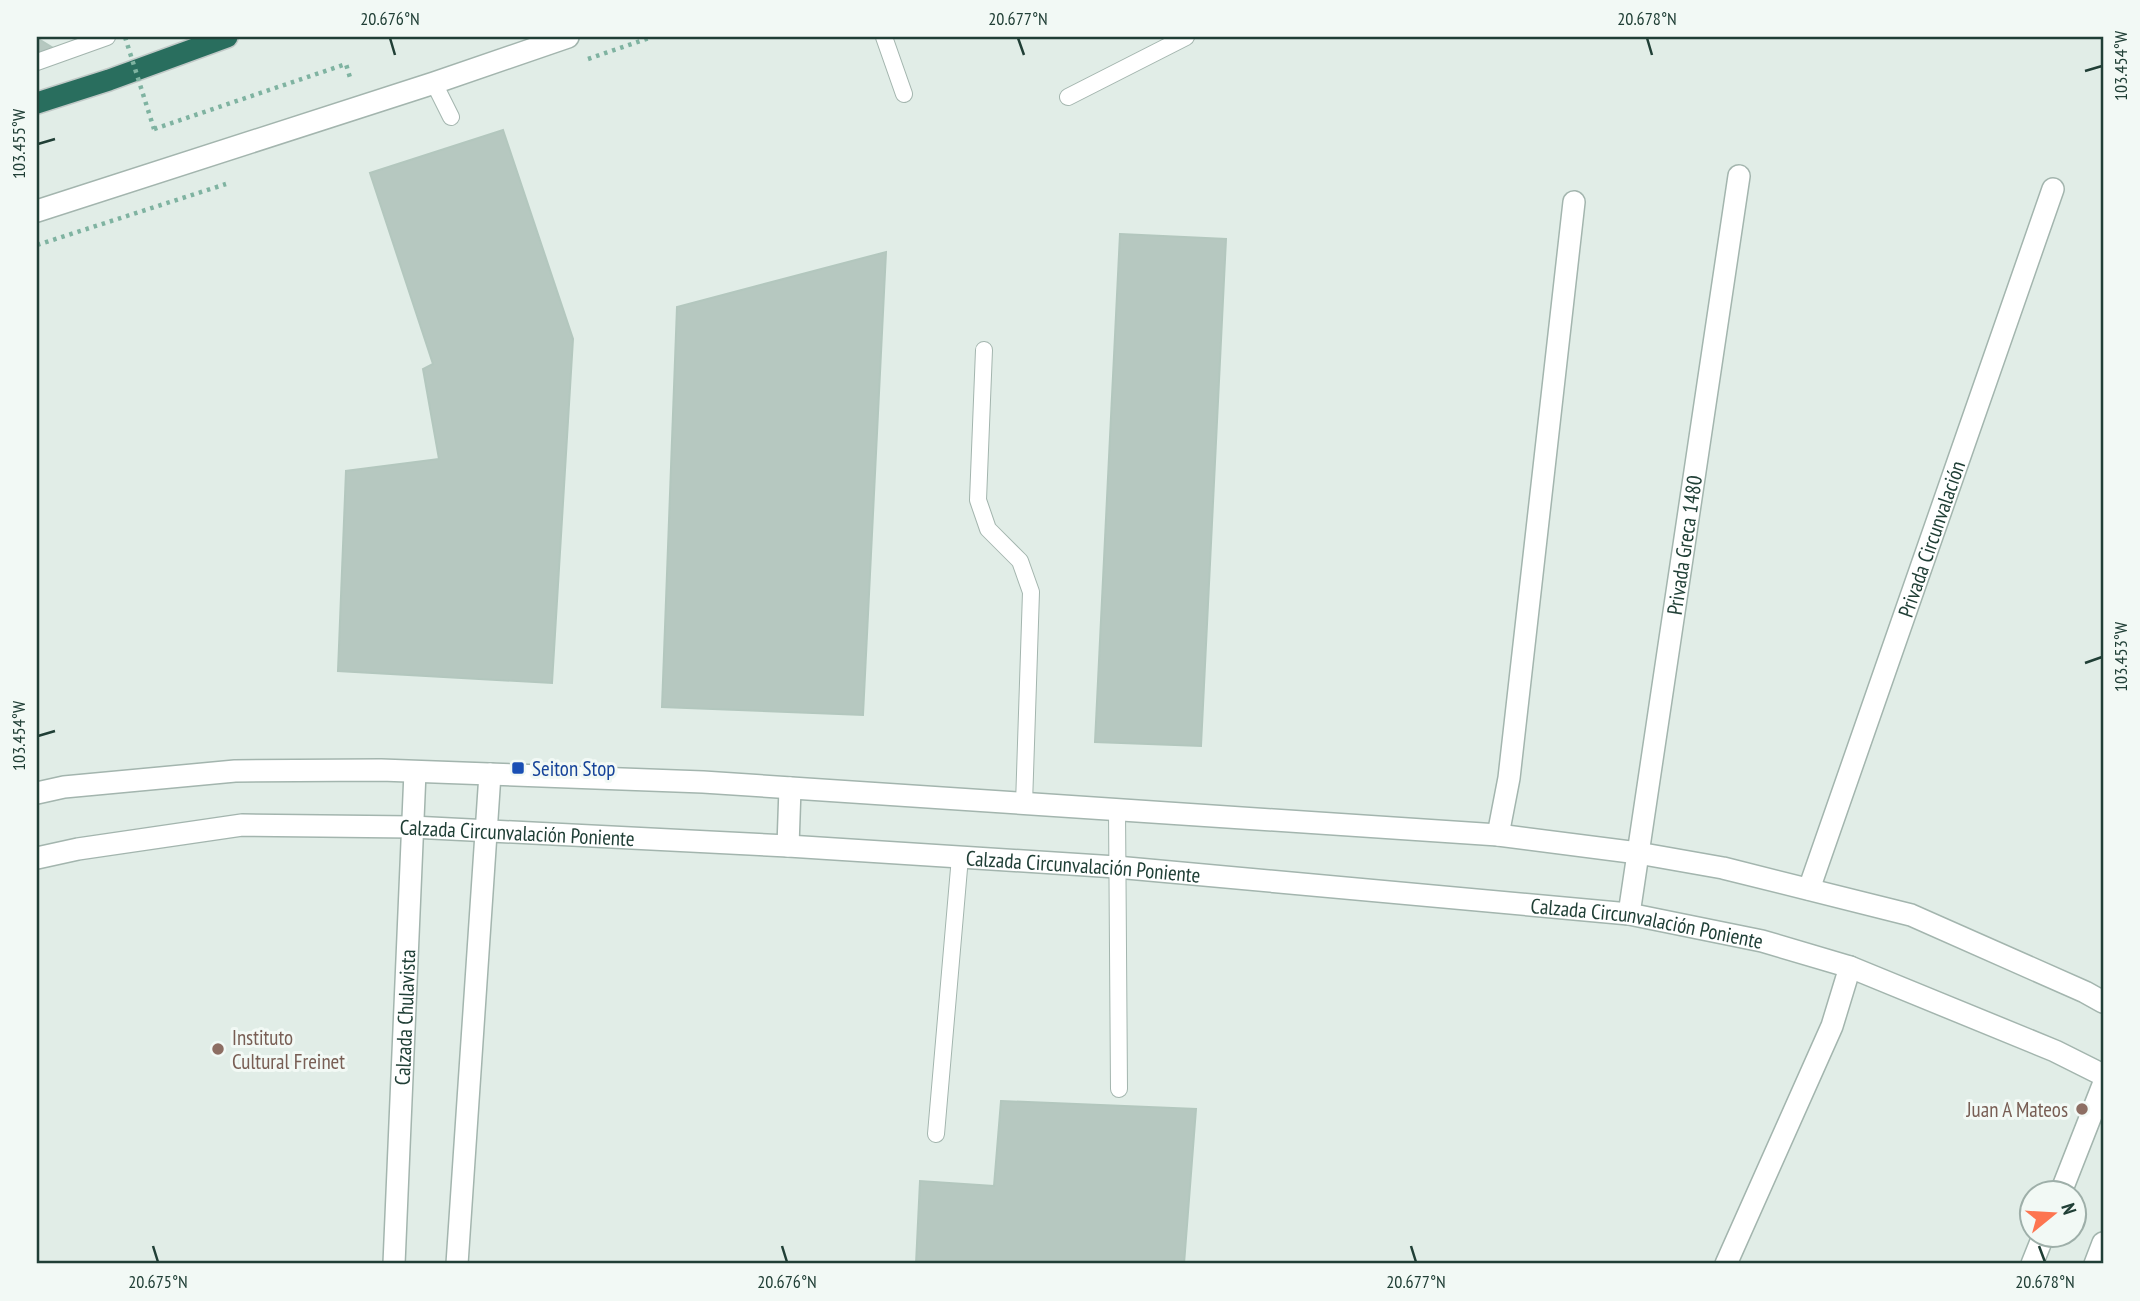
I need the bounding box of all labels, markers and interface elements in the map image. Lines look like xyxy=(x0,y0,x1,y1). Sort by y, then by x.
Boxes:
text: 20.676°N xyxy=(360,7,420,30)
text: 20.677°N xyxy=(988,7,1048,30)
text: 20.678°N xyxy=(1617,7,1677,30)
text: 103.454°W xyxy=(2109,31,2132,101)
text: 103.455°W xyxy=(7,109,30,179)
street label: Privada Circunvalación xyxy=(1891,457,1971,620)
street label: Privada Greca 1480 xyxy=(1660,474,1708,617)
text: 103.453°W xyxy=(2109,622,2132,692)
text: 103.454°W xyxy=(7,701,30,771)
place label: Seiton Stop xyxy=(532,755,615,782)
marker: Seiton Stop xyxy=(510,760,526,776)
street label: Calzada Circunvalación Poniente xyxy=(400,813,635,852)
street label: Calzada Circunvalación Poniente xyxy=(965,844,1202,888)
street label: Calzada Circunvalación Poniente xyxy=(1530,892,1765,954)
street label: Calzada Chulavista xyxy=(388,949,421,1086)
place label: Instituto Cultural Freinet xyxy=(232,1024,345,1075)
marker: Instituto Cultural Freinet xyxy=(210,1041,226,1057)
place label: Juan A Mateos xyxy=(1966,1096,2068,1123)
marker: Juan A Mateos xyxy=(2074,1101,2090,1117)
north arrow xyxy=(2018,1178,2088,1248)
text: N xyxy=(2056,1200,2082,1217)
text: 20.675°N xyxy=(128,1270,188,1293)
text: 20.676°N xyxy=(757,1270,817,1293)
text: 20.677°N xyxy=(1386,1270,1446,1293)
text: 20.678°N xyxy=(2015,1270,2075,1293)

